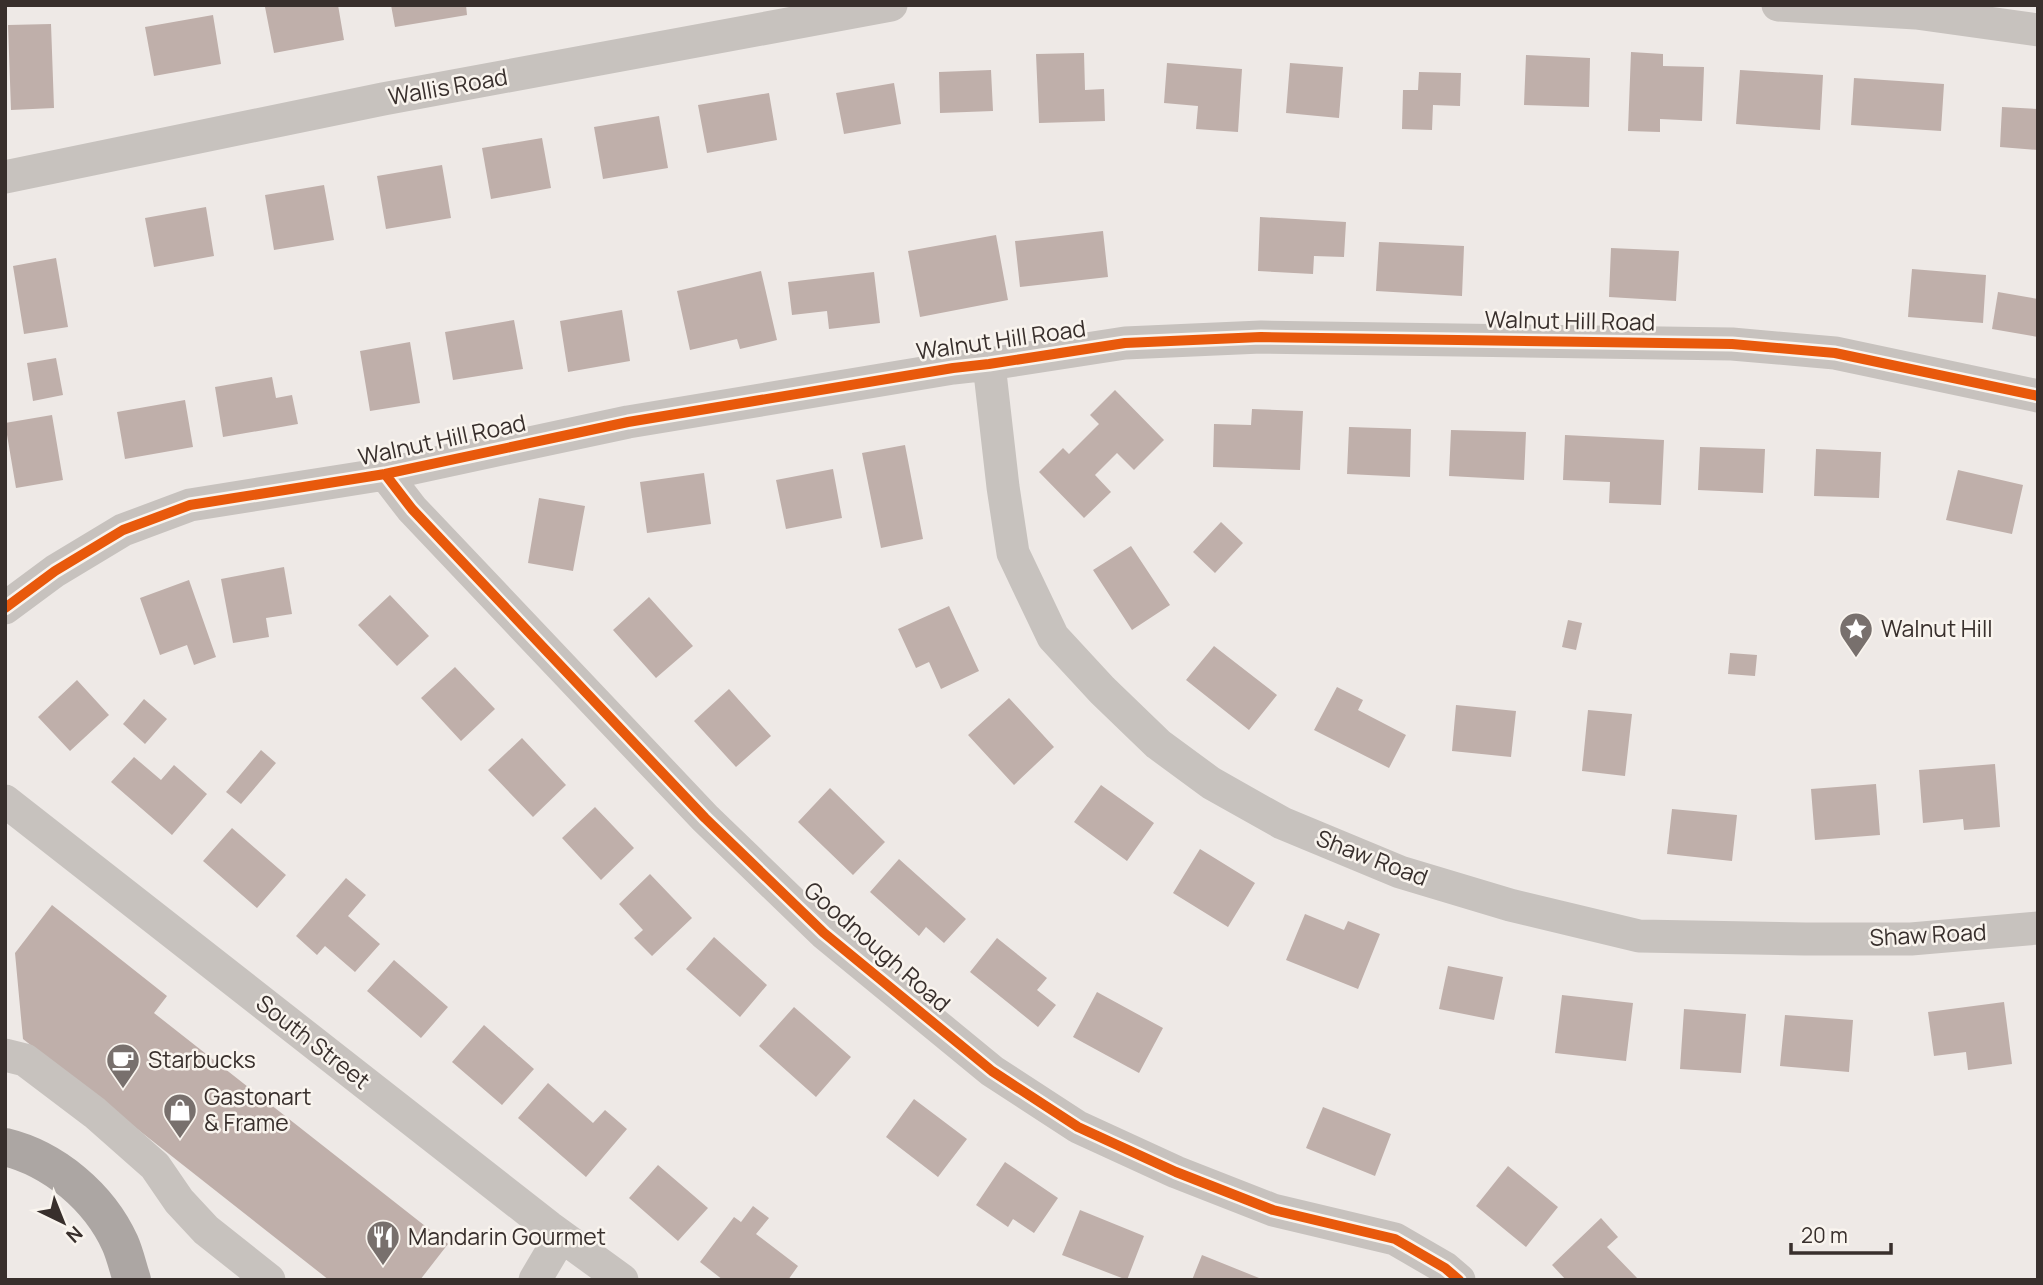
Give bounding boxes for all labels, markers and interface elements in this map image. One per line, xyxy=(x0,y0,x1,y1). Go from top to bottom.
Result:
street label: Wallis Road xyxy=(386,60,510,112)
street label: Walnut Hill Road xyxy=(1484,303,1656,337)
street label: Walnut Hill Road xyxy=(914,311,1088,367)
street label: Walnut Hill Road xyxy=(355,406,529,472)
place icon: Walnut Hill xyxy=(1837,610,1875,659)
place label: Walnut Hill xyxy=(1881,612,1993,644)
street label: Shaw Road xyxy=(1312,821,1433,893)
street label: Goodnough Road xyxy=(798,874,958,1019)
street label: Shaw Road xyxy=(1869,915,1987,953)
street label: South Street xyxy=(250,987,377,1096)
cafe icon: Starbucks xyxy=(104,1041,142,1090)
place label: Starbucks xyxy=(148,1043,256,1075)
place label: Gastonart & Frame xyxy=(204,1080,311,1138)
shop icon: Gastonart & Frame xyxy=(161,1091,199,1140)
north arrow xyxy=(28,1187,98,1257)
scale bar xyxy=(1791,1212,1891,1256)
restaurant icon: Mandarin Gourmet xyxy=(364,1218,402,1267)
text: N xyxy=(61,1220,88,1249)
place label: Mandarin Gourmet xyxy=(408,1220,606,1252)
text: 20 m xyxy=(1801,1221,1848,1249)

